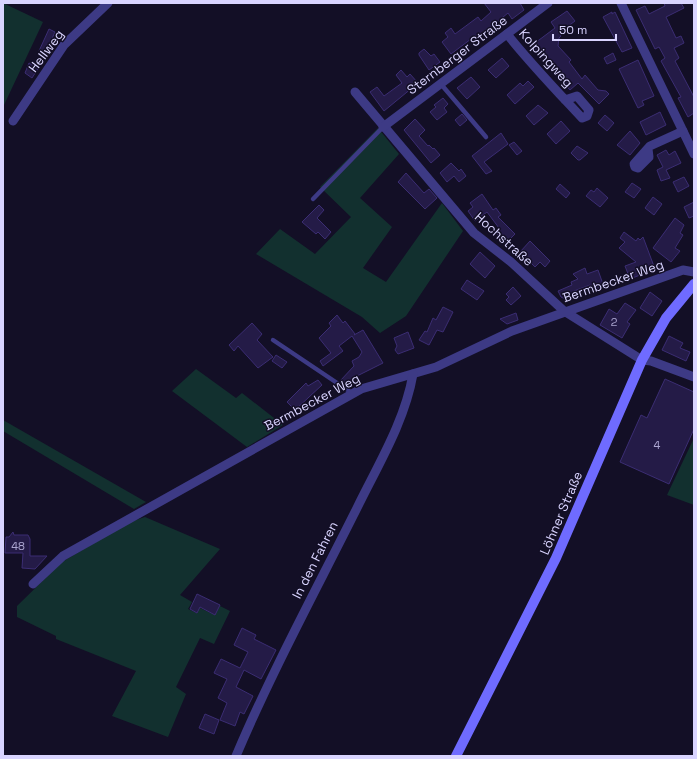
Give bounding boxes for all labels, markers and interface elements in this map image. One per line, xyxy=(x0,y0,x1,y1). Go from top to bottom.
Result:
street label: Sternberger Straße xyxy=(403,12,511,98)
scale bar xyxy=(553,16,616,42)
text: 50 m xyxy=(559,22,587,38)
street label: Kolpingweg xyxy=(515,25,577,91)
street label: Hellweg xyxy=(24,26,68,76)
street label: Hochstraße xyxy=(471,208,537,270)
street label: Bermbecker Weg xyxy=(560,256,666,306)
house number: 2 xyxy=(611,315,618,329)
street label: Bermbecker Weg xyxy=(261,370,363,434)
house number: 4 xyxy=(654,438,661,452)
street label: Löhner Straße xyxy=(536,469,586,557)
street label: In den Fahren xyxy=(288,518,342,602)
house number: 48 xyxy=(11,539,25,553)

